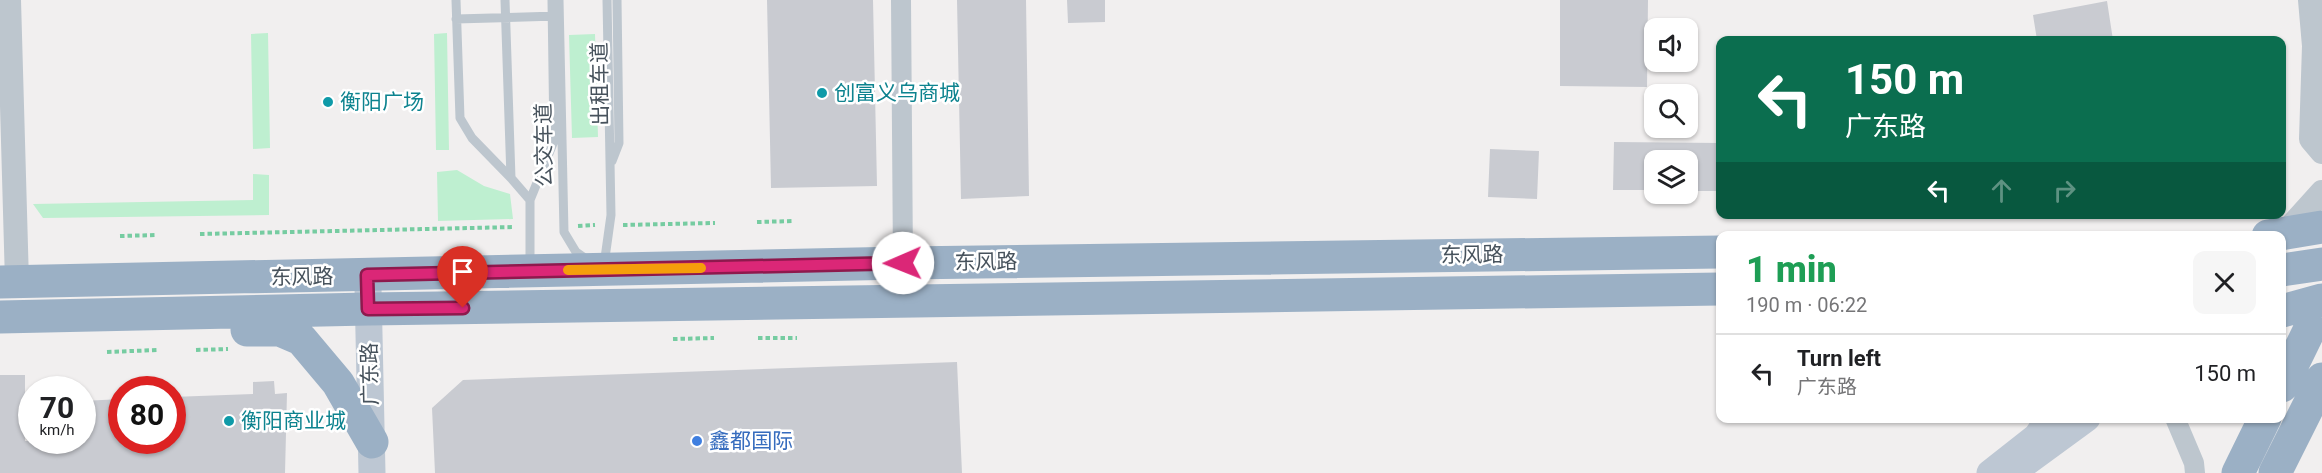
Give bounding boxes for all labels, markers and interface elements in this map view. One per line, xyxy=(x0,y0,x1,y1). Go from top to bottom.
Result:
map controls xyxy=(1644,18,1698,204)
button: sound xyxy=(1644,18,1698,72)
street label: 出租车道 xyxy=(587,42,613,126)
text: 150 m xyxy=(1845,55,1964,104)
icon: left xyxy=(1746,60,1824,138)
place label: 创富义乌商城 xyxy=(834,81,960,105)
button: search xyxy=(1644,84,1698,138)
marker: 创富义乌商城 xyxy=(815,86,829,100)
place label: 衡阳广场 xyxy=(340,90,424,114)
marker: 衡阳广场 xyxy=(321,95,335,109)
street label: 公交车道 xyxy=(531,103,557,187)
text: 广东路 xyxy=(1845,111,1926,143)
button: layers xyxy=(1644,150,1698,204)
icon: left xyxy=(1922,174,1955,207)
icon: ahead xyxy=(1985,174,2018,207)
icon: right xyxy=(2048,174,2081,207)
position arrow xyxy=(871,231,935,295)
street label: 东风路 xyxy=(1440,242,1504,268)
pin xyxy=(437,246,488,308)
street label: 东风路 xyxy=(954,249,1018,275)
text: 1 min xyxy=(1746,249,1837,291)
button: close xyxy=(2193,251,2256,314)
icon: arrive xyxy=(446,255,479,288)
street label: 东风路 xyxy=(270,264,334,290)
text: 190 m · 06:22 xyxy=(1746,293,1867,317)
street label: 广东路 xyxy=(357,342,383,406)
text: Turn left xyxy=(1797,346,1881,371)
icon: left xyxy=(1746,357,1779,390)
text: 150 m xyxy=(2194,361,2256,386)
text: 广东路 xyxy=(1797,375,1857,399)
speed limit sign: 80 xyxy=(108,376,186,454)
text: 70 xyxy=(40,390,74,425)
place label: 衡阳商业城 xyxy=(241,409,346,433)
marker: 衡阳商业城 xyxy=(222,414,236,428)
text: km/h xyxy=(39,421,75,439)
place label: 鑫都国际 xyxy=(709,429,793,453)
marker: 鑫都国际 xyxy=(690,434,704,448)

